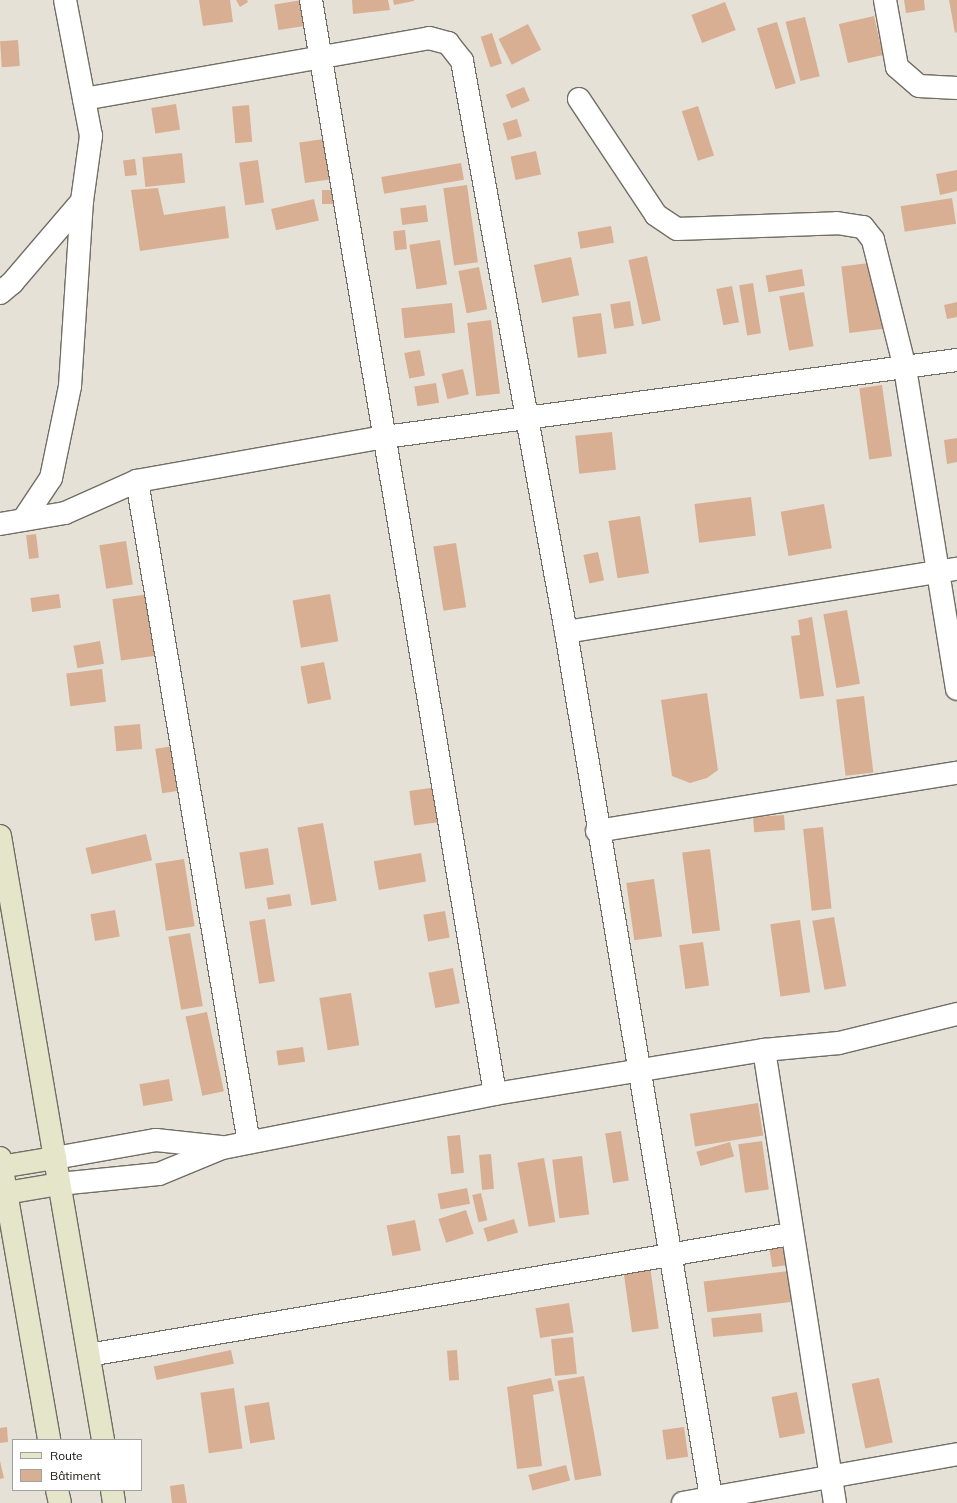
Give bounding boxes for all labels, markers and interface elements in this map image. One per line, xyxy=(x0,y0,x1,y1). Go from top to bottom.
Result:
legend xyxy=(12,1439,142,1491)
text: Route xyxy=(50,1448,83,1463)
text: Bâtiment xyxy=(50,1468,101,1483)

